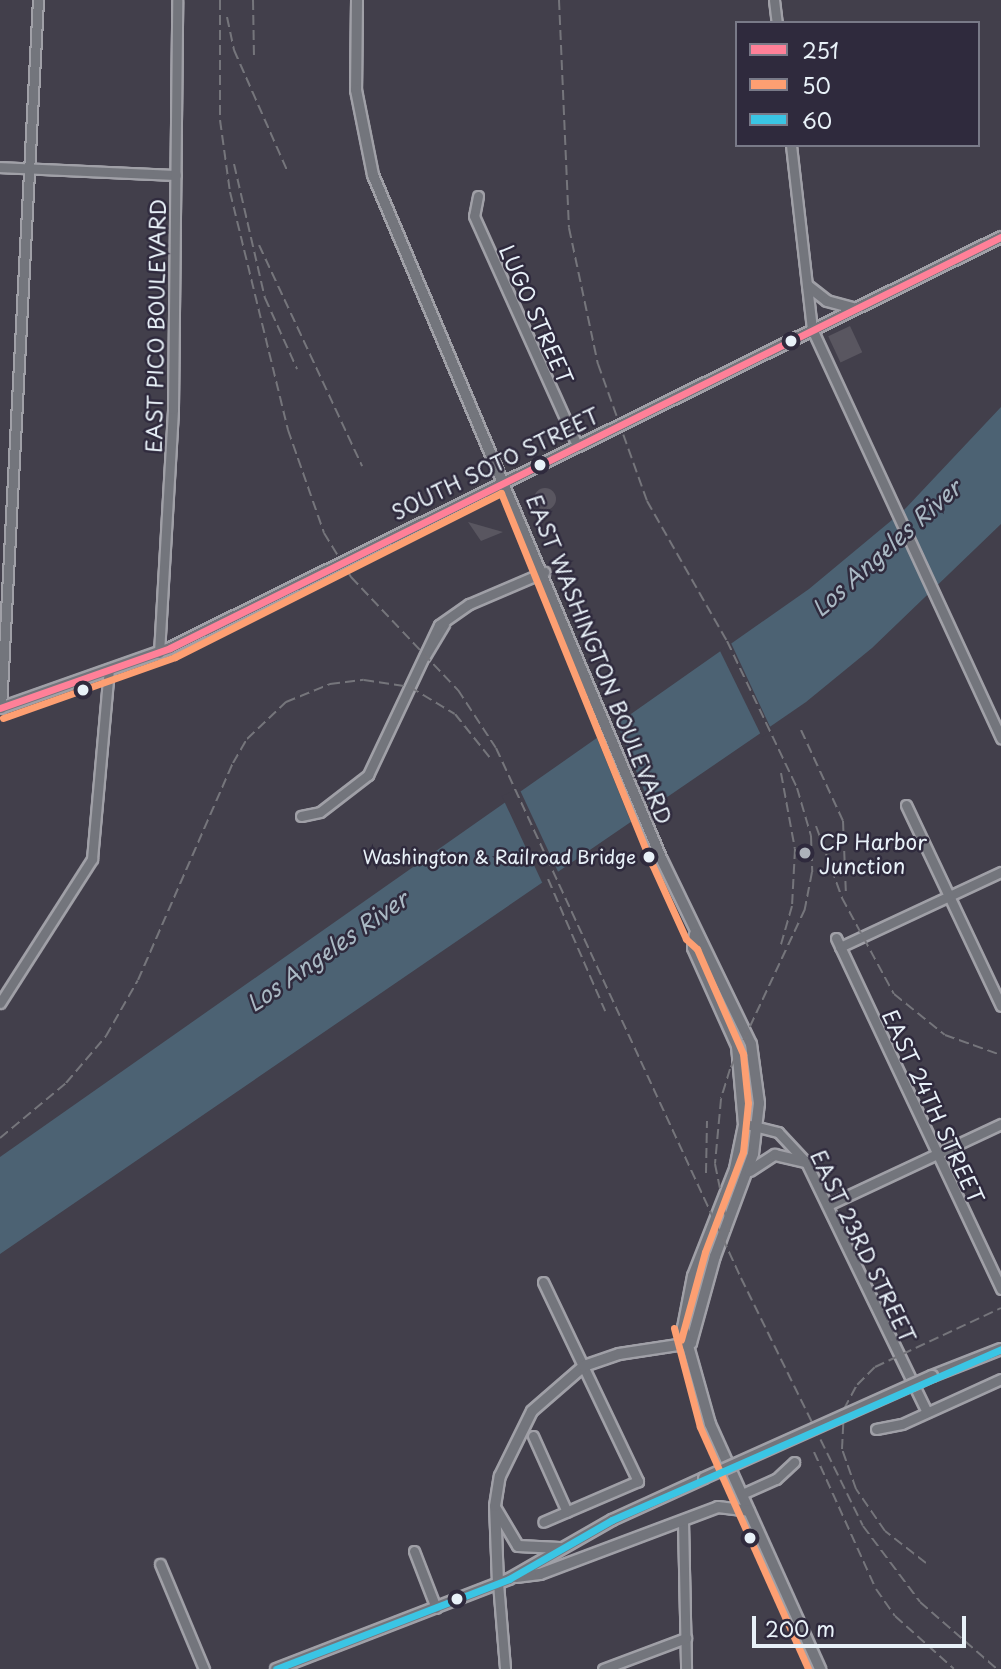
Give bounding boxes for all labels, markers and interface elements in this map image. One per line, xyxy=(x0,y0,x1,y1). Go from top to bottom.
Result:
legend xyxy=(735,21,980,147)
text: 251 xyxy=(802,34,839,66)
text: 50 xyxy=(802,69,831,101)
text: 60 xyxy=(802,104,832,136)
street label: EAST PICO BOULEVARD xyxy=(140,199,170,453)
street label: LUGO STREET xyxy=(494,239,580,389)
unlabelled marker xyxy=(784,334,798,348)
street label: SOUTH SOTO STREET xyxy=(386,401,604,525)
unlabelled marker xyxy=(533,458,547,472)
water label: Los Angeles River xyxy=(804,473,968,623)
street label: EAST WASHINGTON BOULEVARD xyxy=(522,491,678,827)
unlabelled marker xyxy=(76,683,90,697)
place label: CP Harbor Junction xyxy=(819,828,927,878)
marker: CP Harbor Junction xyxy=(797,845,813,861)
place label: Washington & Railroad Bridge xyxy=(361,846,636,868)
marker: Washington & Railroad Bridge xyxy=(642,850,656,864)
water label: Los Angeles River xyxy=(239,884,415,1018)
street label: EAST 24TH STREET xyxy=(878,1005,990,1207)
street label: EAST 23RD STREET xyxy=(806,1145,922,1347)
unlabelled marker xyxy=(743,1531,757,1545)
unlabelled marker xyxy=(450,1592,464,1606)
scale bar xyxy=(756,1602,970,1646)
text: 200 m xyxy=(765,1612,835,1644)

